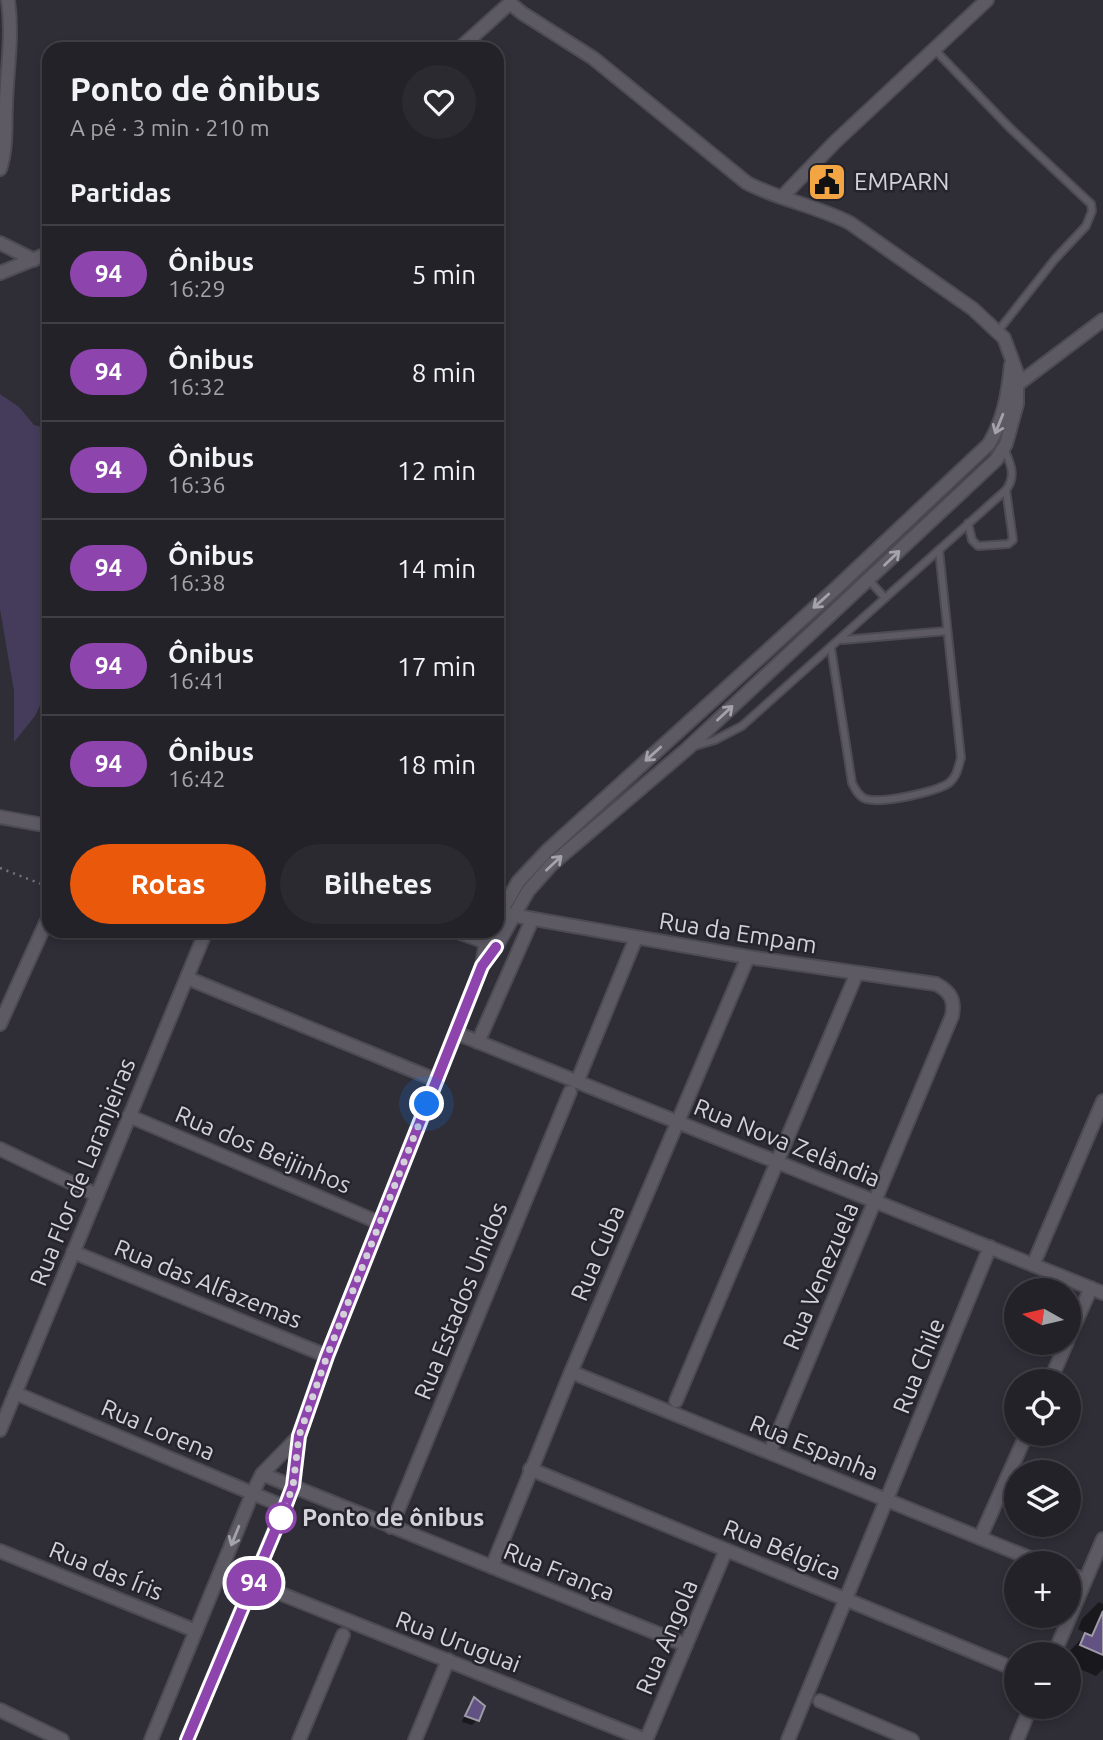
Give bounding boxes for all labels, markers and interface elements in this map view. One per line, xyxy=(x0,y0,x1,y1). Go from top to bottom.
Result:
button: heart xyxy=(402,65,476,139)
text: Ponto de ônibus xyxy=(70,70,321,107)
text: A pé · 3 min · 210 m xyxy=(70,115,270,140)
public building icon: EMPARN xyxy=(806,161,848,203)
place label: EMPARN xyxy=(854,168,949,195)
text: Partidas xyxy=(70,178,171,207)
text: Ônibus xyxy=(168,247,254,276)
text: 94 xyxy=(95,260,122,287)
text: 5 min xyxy=(412,260,476,289)
text: 16:29 xyxy=(168,276,226,301)
text: Ônibus xyxy=(168,345,254,374)
text: 94 xyxy=(95,358,122,385)
text: 8 min xyxy=(412,358,476,387)
text: 16:32 xyxy=(168,374,226,399)
one-way arrow xyxy=(991,413,1004,435)
text: Ônibus xyxy=(168,443,254,472)
text: 94 xyxy=(95,456,122,483)
text: 12 min xyxy=(397,456,476,485)
text: 16:36 xyxy=(168,472,226,497)
text: Ônibus xyxy=(168,541,254,570)
one-way arrow xyxy=(883,549,900,566)
text: 94 xyxy=(95,554,122,581)
text: 14 min xyxy=(397,554,476,583)
text: 16:38 xyxy=(168,570,226,595)
one-way arrow xyxy=(812,593,830,609)
text: Ônibus xyxy=(168,639,254,668)
text: 94 xyxy=(95,652,122,679)
text: 17 min xyxy=(397,652,476,681)
text: 16:41 xyxy=(168,668,226,693)
one-way arrow xyxy=(717,704,734,721)
text: Ônibus xyxy=(168,737,254,766)
one-way arrow xyxy=(644,746,662,762)
text: 94 xyxy=(95,750,122,777)
text: 18 min xyxy=(397,750,476,779)
text: 16:42 xyxy=(168,766,226,791)
button: Rotas xyxy=(70,844,266,924)
button: Bilhetes xyxy=(280,844,476,924)
one-way arrow xyxy=(546,854,563,871)
street label: Rua da Empam xyxy=(657,907,819,958)
street label: Rua Flor de Laranjeiras xyxy=(24,1054,141,1290)
your location xyxy=(409,1086,444,1121)
street label: Rua Nova Zelândia xyxy=(690,1093,884,1192)
street label: Rua dos Beijinhos xyxy=(171,1100,355,1199)
street label: Rua Estados Unidos xyxy=(409,1198,512,1403)
street label: Rua Venezuela xyxy=(777,1198,864,1354)
street label: Rua Cuba xyxy=(565,1201,630,1305)
street label: Rua das Alfazemas xyxy=(111,1234,306,1333)
north arrow xyxy=(1004,1278,1082,1354)
map controls xyxy=(1004,1278,1081,1719)
street label: Rua Chile xyxy=(887,1314,950,1417)
button: locate xyxy=(1004,1369,1081,1446)
street label: Rua Lorena xyxy=(97,1393,219,1466)
street label: Rua Espanha xyxy=(746,1409,883,1486)
button: layers xyxy=(1004,1460,1081,1537)
marker: Ponto de ônibus xyxy=(266,1503,296,1533)
place label: Ponto de ônibus xyxy=(302,1504,484,1531)
street label: Rua Bélgica xyxy=(719,1514,845,1585)
one-way arrow xyxy=(228,1525,241,1547)
street label: Rua das Íris xyxy=(45,1535,167,1606)
street label: Rua França xyxy=(500,1537,619,1606)
button: + xyxy=(1004,1551,1081,1628)
line badge: 94 xyxy=(222,1560,286,1606)
text: 94 xyxy=(240,1569,268,1596)
street label: Rua Angola xyxy=(630,1575,703,1698)
street label: Rua Uruguai xyxy=(392,1605,524,1678)
button: − xyxy=(1004,1642,1081,1719)

